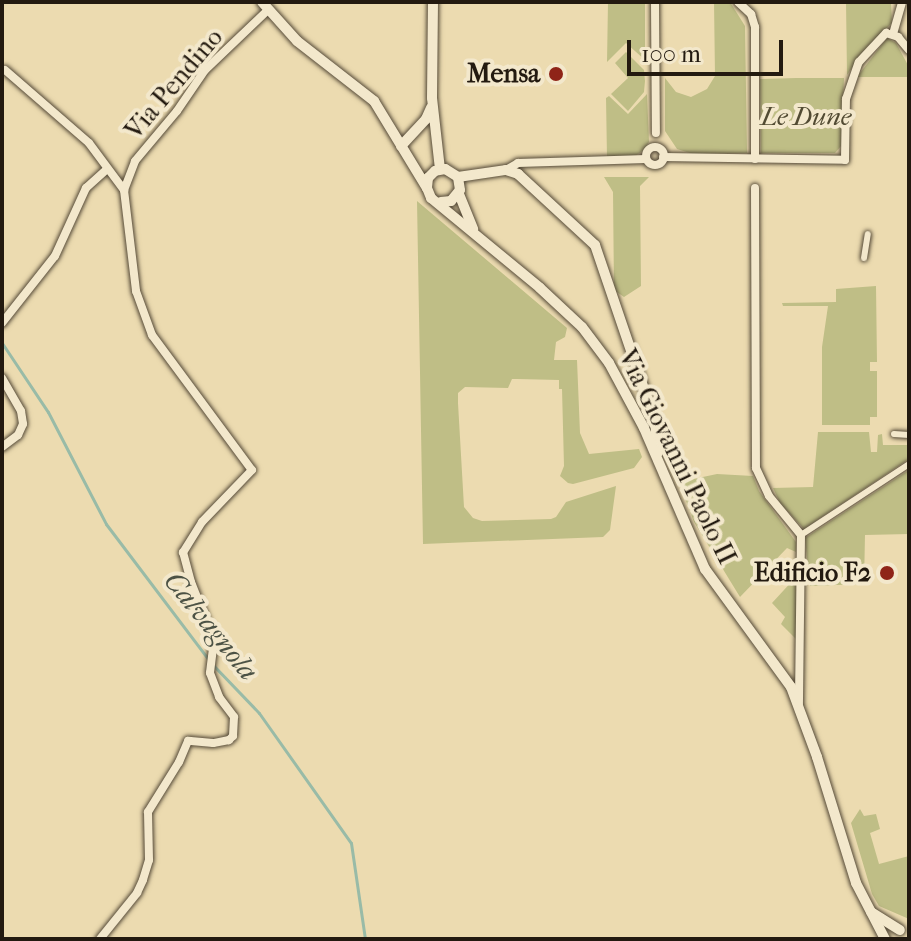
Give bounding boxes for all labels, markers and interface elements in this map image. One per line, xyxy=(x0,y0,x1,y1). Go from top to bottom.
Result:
street label: Via Pendino xyxy=(119,22,229,146)
scale bar xyxy=(631,24,787,74)
text: 100 m xyxy=(641,40,701,68)
place label: Mensa xyxy=(467,58,540,90)
marker: Mensa xyxy=(547,65,565,83)
park label: Le Dune xyxy=(761,101,851,133)
street label: Via Giovanni Paolo II xyxy=(611,344,743,570)
place label: Edificio F2 xyxy=(754,557,871,589)
marker: Edificio F2 xyxy=(878,564,896,582)
water label: Calvagnola xyxy=(157,565,265,687)

